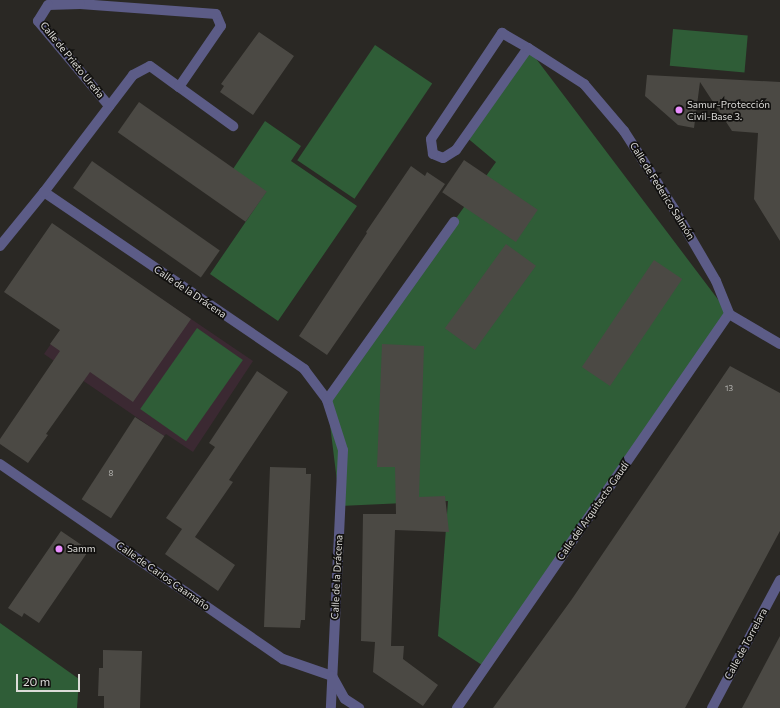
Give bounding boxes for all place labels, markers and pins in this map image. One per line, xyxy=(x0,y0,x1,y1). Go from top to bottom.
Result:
place label: Samur-Protección Civil-Base 3. xyxy=(687,98,770,122)
marker: Samur-Protección Civil-Base 3. xyxy=(674,105,684,115)
place label: Samm xyxy=(67,543,96,555)
marker: Samm xyxy=(54,544,64,554)

